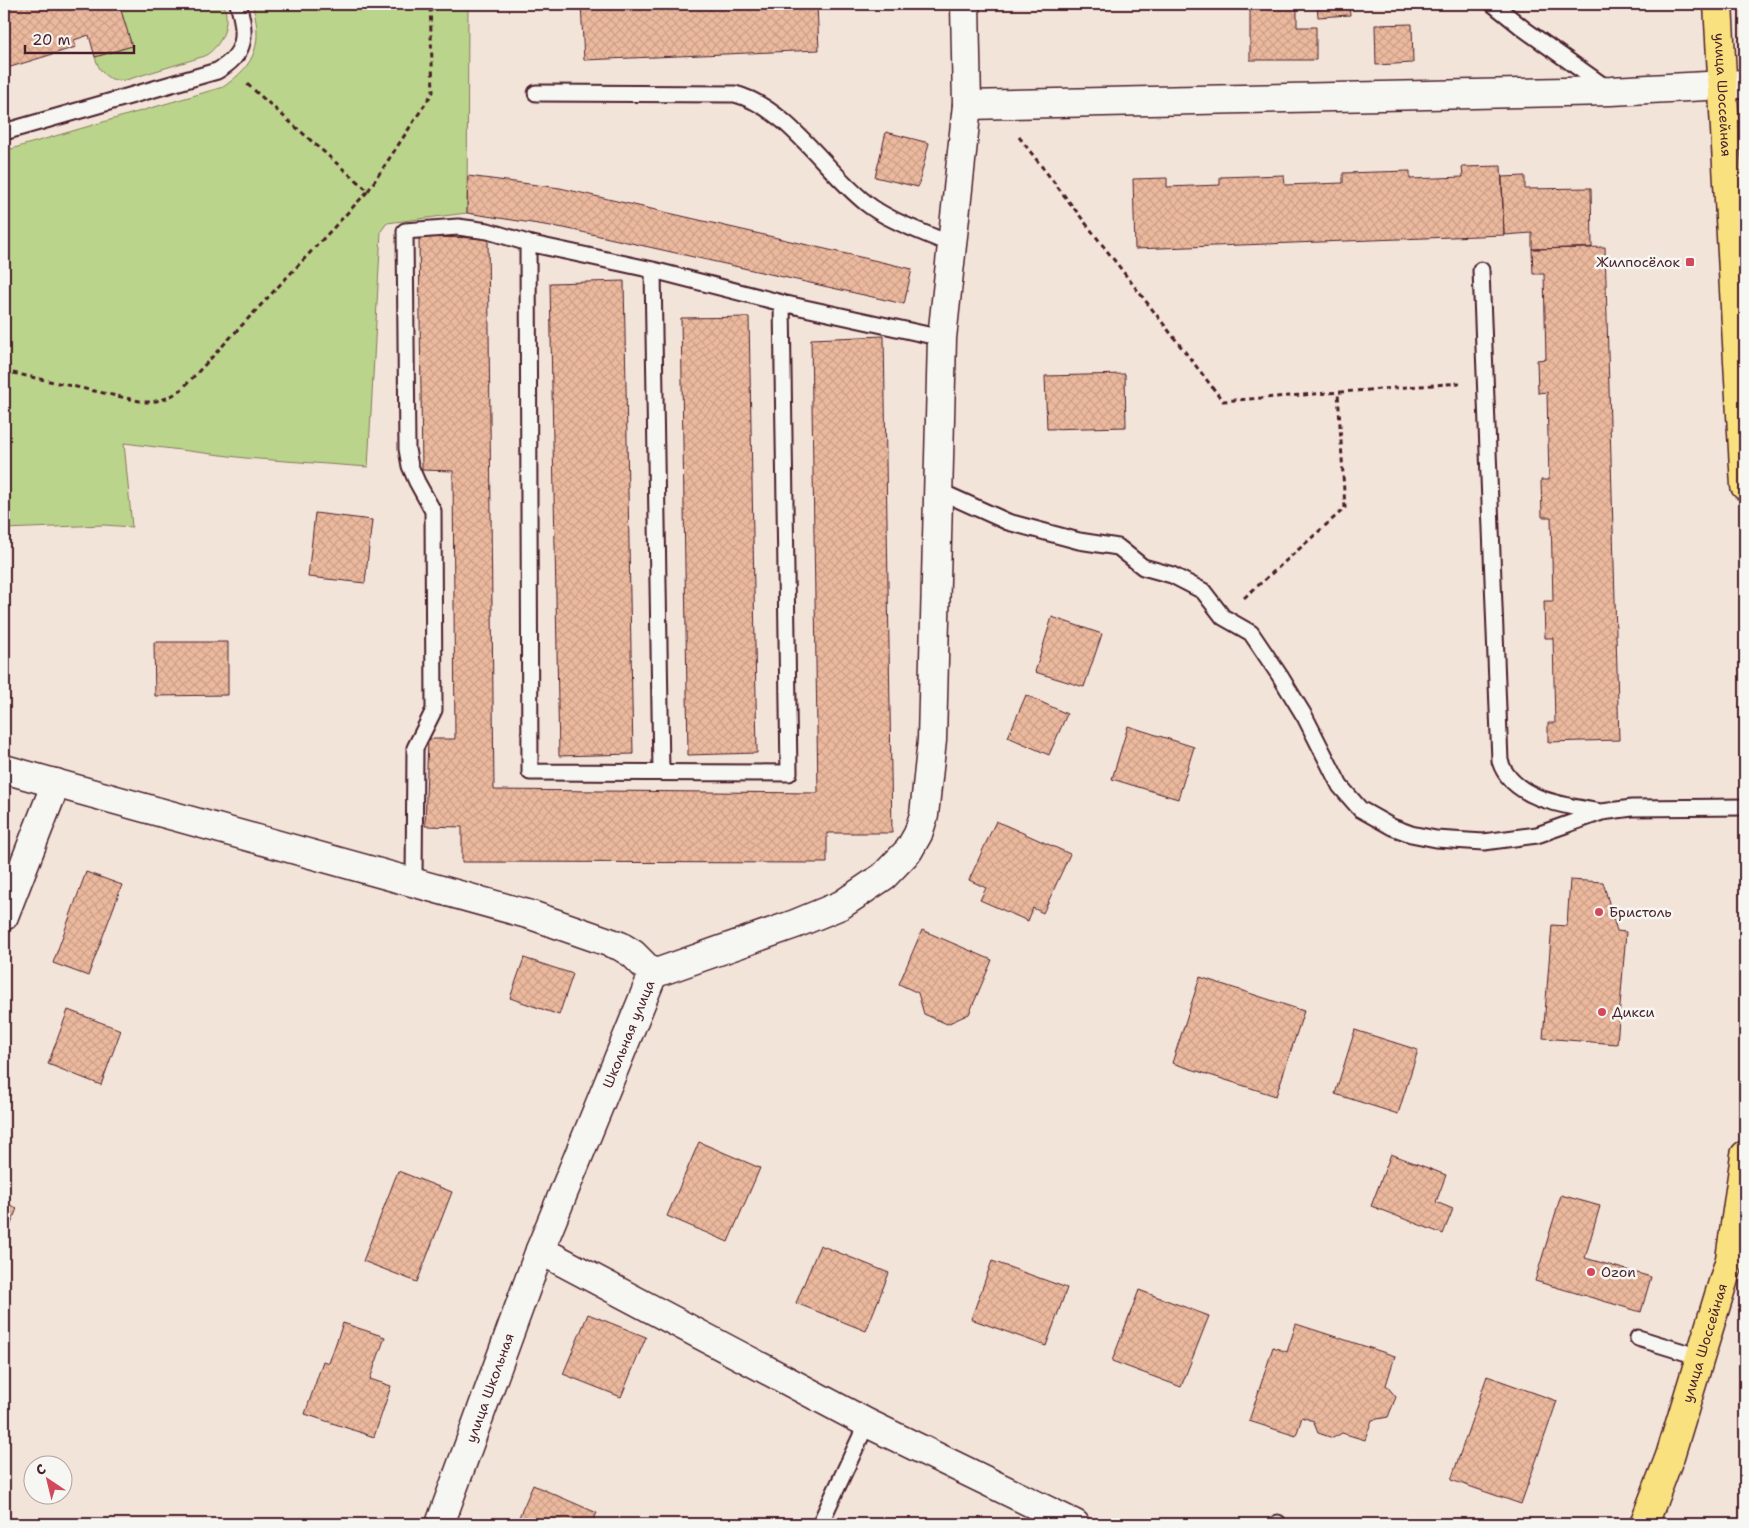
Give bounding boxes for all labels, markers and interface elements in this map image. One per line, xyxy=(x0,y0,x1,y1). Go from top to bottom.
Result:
scale bar xyxy=(25,22,134,54)
text: 20 m xyxy=(32,30,71,50)
street label: улица Шоссейная xyxy=(1711,33,1736,157)
place label: Жилпосёлок xyxy=(1596,253,1681,271)
marker: Жилпосёлок xyxy=(1684,256,1696,268)
place label: Бристоль xyxy=(1609,903,1672,921)
marker: Бристоль xyxy=(1593,906,1605,918)
street label: Школьная улица xyxy=(598,977,659,1091)
place label: Дикси xyxy=(1612,1003,1655,1021)
marker: Дикси xyxy=(1596,1006,1608,1018)
place label: Ozon xyxy=(1601,1263,1636,1281)
marker: Ozon xyxy=(1585,1266,1597,1278)
street label: улица Шоссейная xyxy=(1678,1281,1731,1405)
street label: улица Школьная xyxy=(461,1331,518,1445)
north arrow xyxy=(22,1456,72,1506)
text: С xyxy=(32,1460,49,1479)

